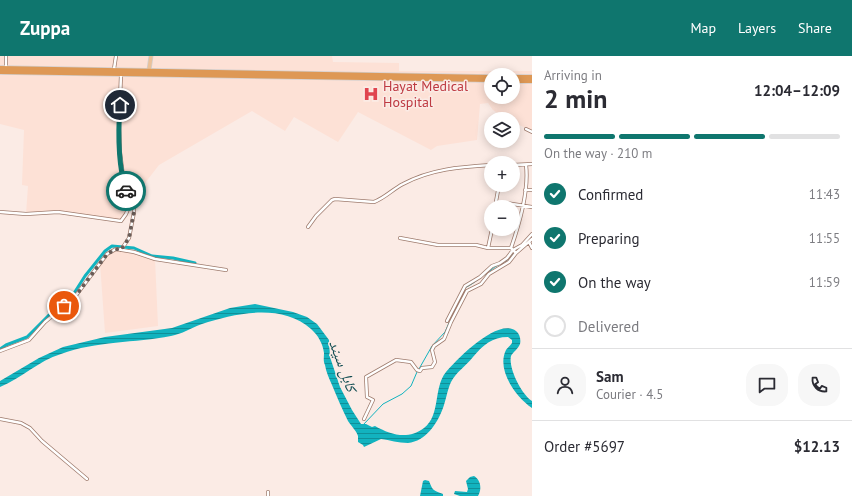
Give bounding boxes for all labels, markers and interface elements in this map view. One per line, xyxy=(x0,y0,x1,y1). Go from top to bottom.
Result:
text: Zuppa xyxy=(20,16,70,40)
text: Map xyxy=(690,19,716,37)
text: Layers xyxy=(738,19,776,37)
text: Share xyxy=(798,19,832,37)
text: Arriving in xyxy=(544,67,602,84)
map controls xyxy=(484,68,520,236)
button: locate xyxy=(484,68,520,104)
place label: Hayat Medical Hospital xyxy=(383,77,468,111)
text: 12:04–12:09 xyxy=(754,81,840,100)
text: 2 min xyxy=(544,82,607,115)
hospital icon: Hayat Medical Hospital xyxy=(362,85,380,103)
pin xyxy=(103,88,137,122)
icon: home xyxy=(109,94,131,116)
button: layers xyxy=(484,112,520,148)
text: On the way · 210 m xyxy=(544,145,652,162)
button: + xyxy=(484,156,520,192)
courier xyxy=(106,171,146,211)
icon: car xyxy=(115,180,137,202)
icon: check xyxy=(544,183,566,205)
text: Confirmed xyxy=(578,185,643,204)
text: 11:43 xyxy=(809,186,840,203)
button: − xyxy=(484,200,520,236)
icon: check xyxy=(544,227,566,249)
text: Preparing xyxy=(578,229,640,248)
text: 11:55 xyxy=(809,230,840,247)
icon: check xyxy=(544,271,566,293)
text: On the way xyxy=(578,273,651,292)
text: 11:59 xyxy=(809,274,840,291)
pin xyxy=(47,289,81,323)
icon: bag xyxy=(53,295,75,317)
text: Delivered xyxy=(578,317,639,336)
water label: کابل سيند xyxy=(325,337,363,397)
button: person xyxy=(544,364,586,406)
button: chat xyxy=(746,364,788,406)
button: phone xyxy=(798,364,840,406)
text: Sam xyxy=(596,367,623,386)
text: Courier · 4.5 xyxy=(596,386,663,403)
text: Order #5697 xyxy=(544,437,625,456)
text: $12.13 xyxy=(794,437,840,456)

